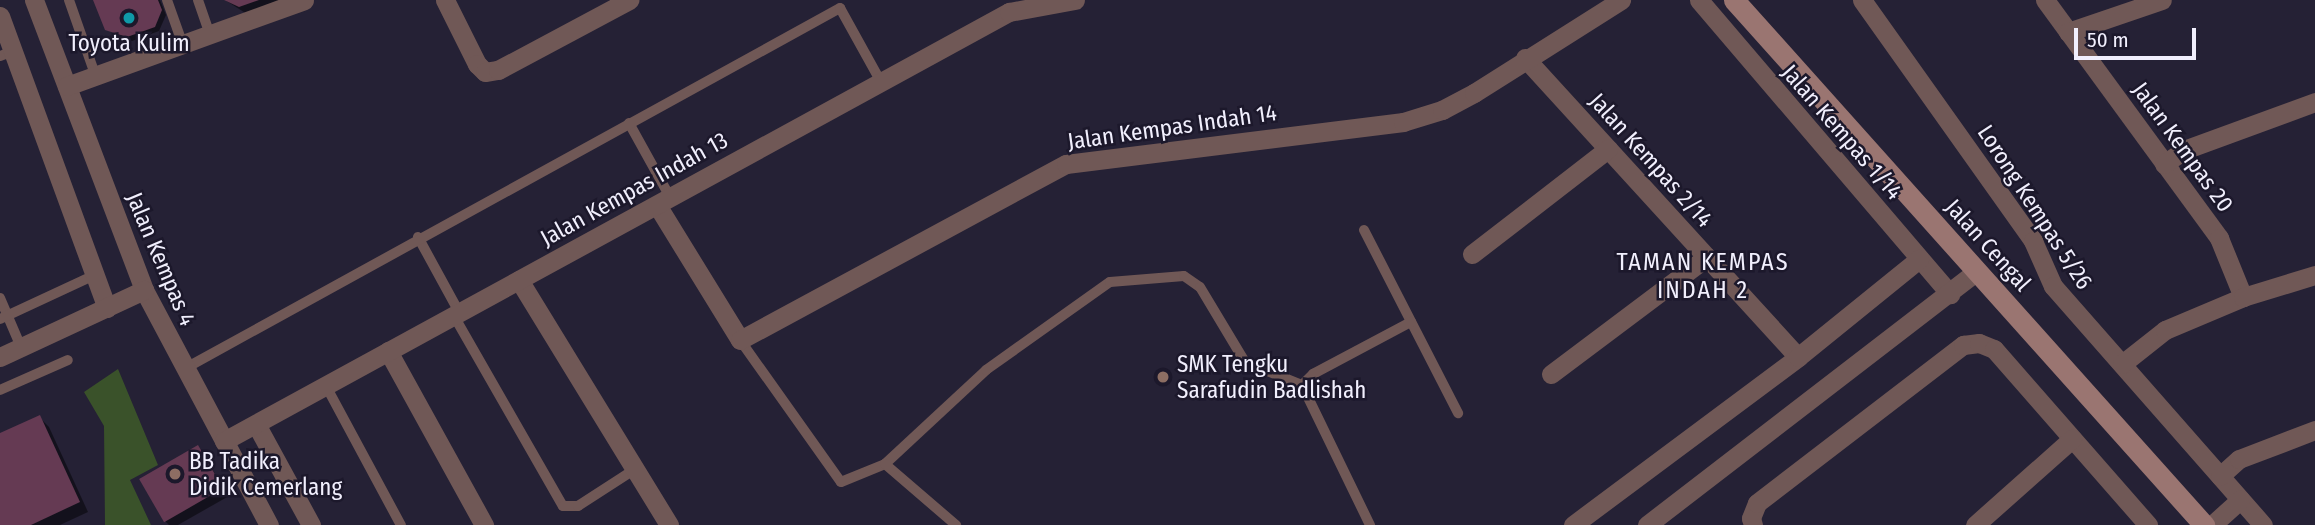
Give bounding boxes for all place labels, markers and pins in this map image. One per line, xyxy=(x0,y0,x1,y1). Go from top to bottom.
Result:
marker: Toyota Kulim xyxy=(121,10,137,26)
place label: Toyota Kulim xyxy=(68,29,190,57)
place label: SMK Tengku Sarafudin Badlishah xyxy=(1177,350,1366,404)
marker: SMK Tengku Sarafudin Badlishah xyxy=(1155,369,1171,385)
place label: BB Tadika Didik Cemerlang xyxy=(189,447,342,501)
marker: BB Tadika Didik Cemerlang xyxy=(167,466,183,482)

